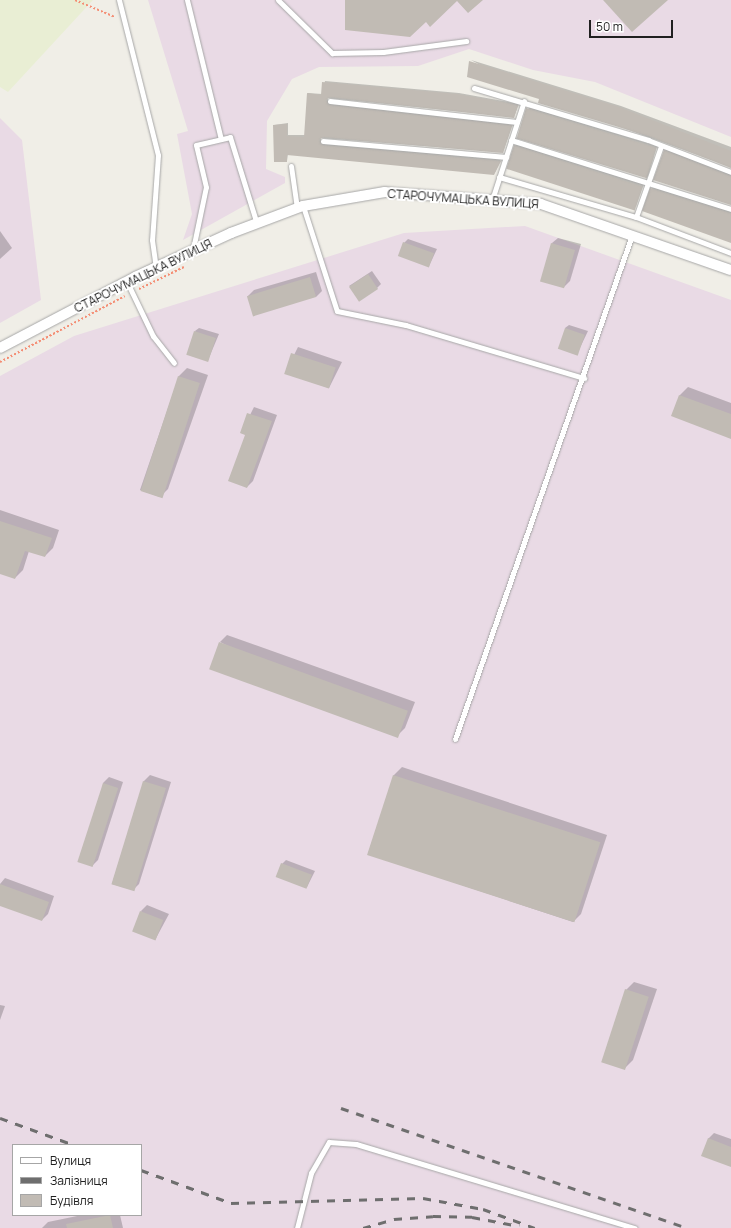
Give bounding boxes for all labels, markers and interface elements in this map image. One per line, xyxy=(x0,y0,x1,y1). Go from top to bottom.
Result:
scale bar xyxy=(591,12,675,38)
text: 50 m xyxy=(596,18,623,35)
street label: СТАРОЧУМАЦЬКА ВУЛИЦЯ xyxy=(387,187,539,211)
street label: СТАРОЧУМАЦЬКА ВУЛИЦЯ xyxy=(72,236,214,316)
legend xyxy=(12,1144,142,1216)
text: Вулиця xyxy=(50,1152,91,1169)
text: Залізниця xyxy=(50,1172,108,1189)
text: Будівля xyxy=(50,1192,93,1209)

